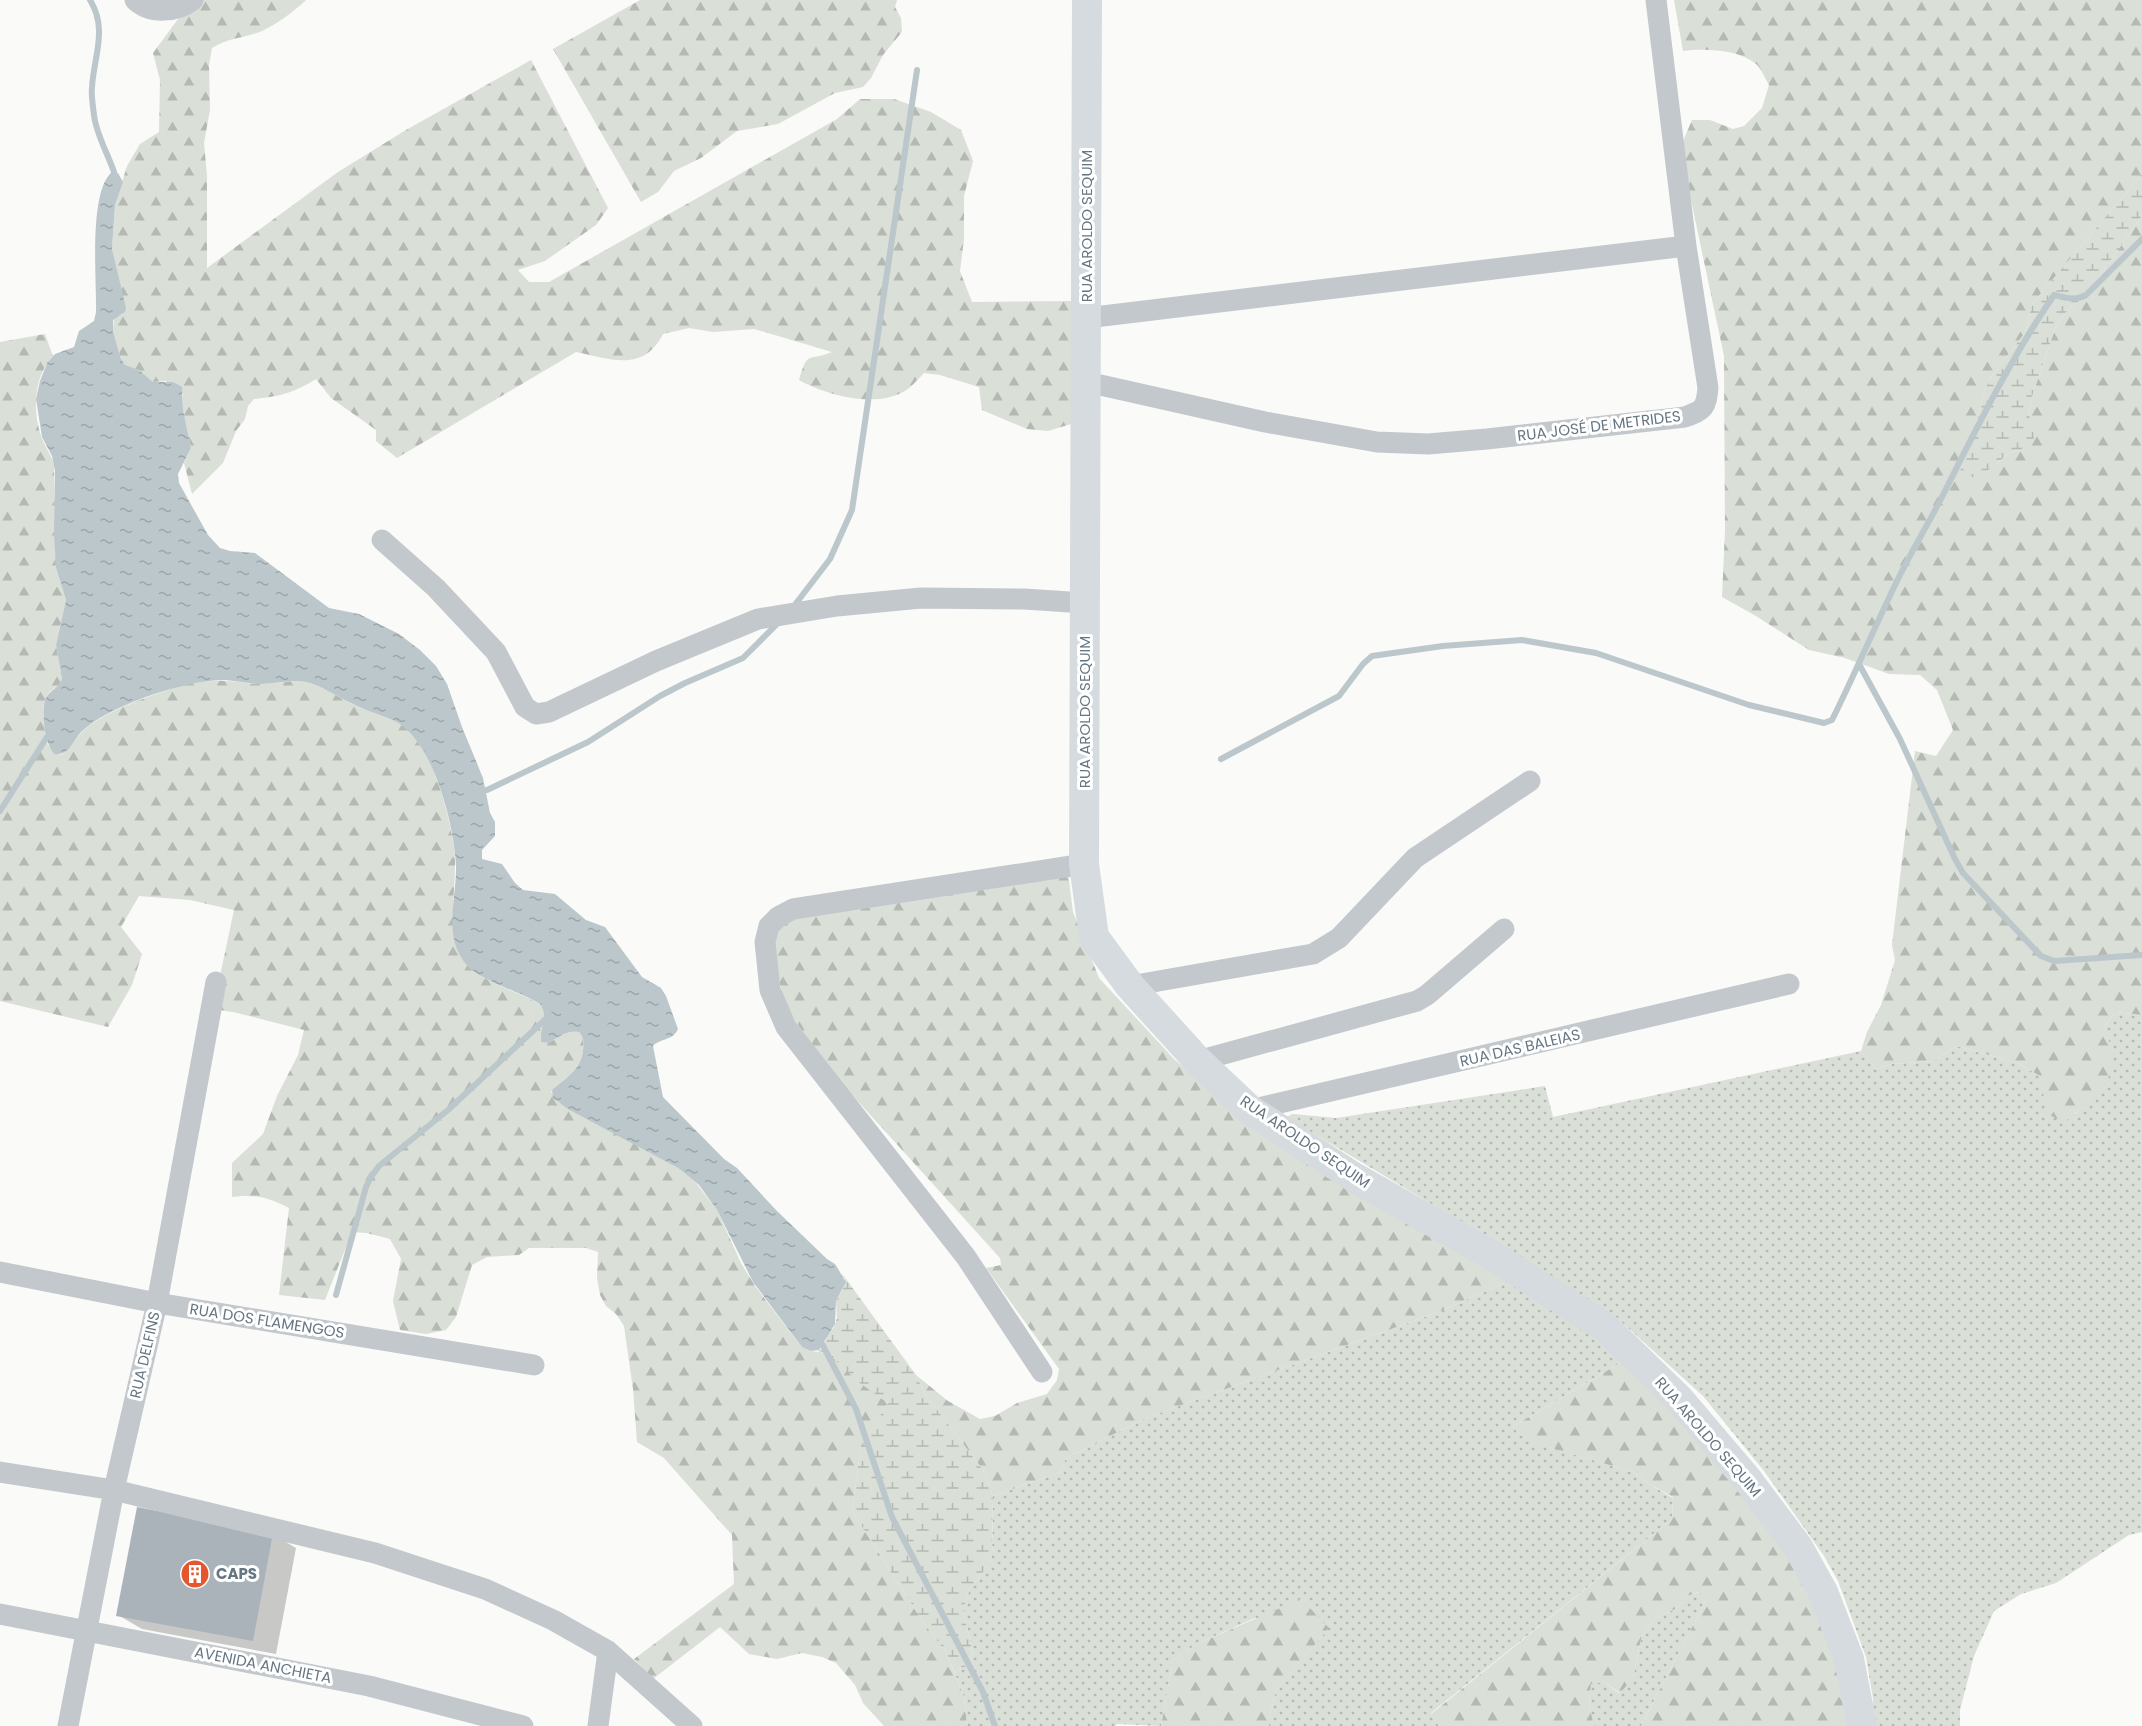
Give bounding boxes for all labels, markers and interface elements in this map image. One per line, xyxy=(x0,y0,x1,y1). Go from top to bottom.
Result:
street label: RUA AROLDO SEQUIM xyxy=(1076,150,1097,302)
street label: RUA JOSÉ DE METRIDES xyxy=(1516,405,1682,446)
street label: RUA AROLDO SEQUIM xyxy=(1074,636,1095,788)
street label: RUA DAS BALEIAS xyxy=(1458,1023,1582,1072)
street label: RUA AROLDO SEQUIM xyxy=(1236,1090,1374,1193)
street label: RUA DOS FLAMENGOS xyxy=(188,1298,346,1343)
street label: RUA DELFINS xyxy=(124,1309,165,1400)
street label: RUA AROLDO SEQUIM xyxy=(1650,1372,1766,1501)
building icon: CAPS xyxy=(179,1558,211,1590)
place label: CAPS xyxy=(216,1563,257,1584)
street label: AVENIDA ANCHIETA xyxy=(193,1641,333,1688)

